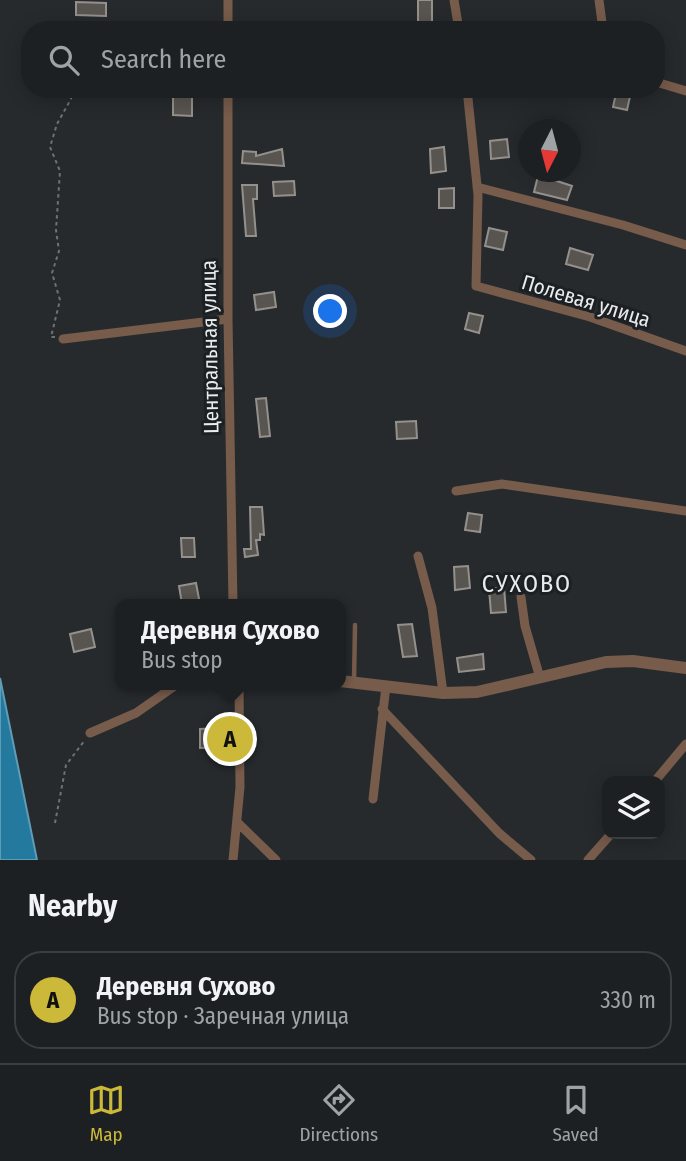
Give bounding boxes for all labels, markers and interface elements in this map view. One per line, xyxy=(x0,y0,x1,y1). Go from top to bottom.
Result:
search box xyxy=(21,21,665,98)
icon: search xyxy=(45,41,83,79)
text: Search here xyxy=(101,44,226,75)
north arrow xyxy=(518,119,581,182)
street label: Центральная улица xyxy=(195,260,225,434)
street label: Полевая улица xyxy=(518,269,654,333)
your location xyxy=(313,294,347,328)
district label: СУХОВО xyxy=(482,570,572,598)
popup xyxy=(115,599,346,690)
text: Деревня Сухово xyxy=(141,615,320,646)
text: Bus stop xyxy=(141,646,222,674)
pin: A xyxy=(207,713,253,765)
map controls xyxy=(602,776,665,839)
button: layers xyxy=(602,776,665,839)
text: Nearby xyxy=(28,888,117,924)
text: Деревня Сухово xyxy=(97,971,275,1002)
text: A xyxy=(47,986,59,1014)
text: 330 m xyxy=(600,986,656,1014)
text: Bus stop · Заречная улица xyxy=(97,1002,349,1030)
tab: Map xyxy=(87,1081,125,1146)
tab: Directions xyxy=(299,1081,378,1146)
tab: Saved xyxy=(552,1081,599,1146)

